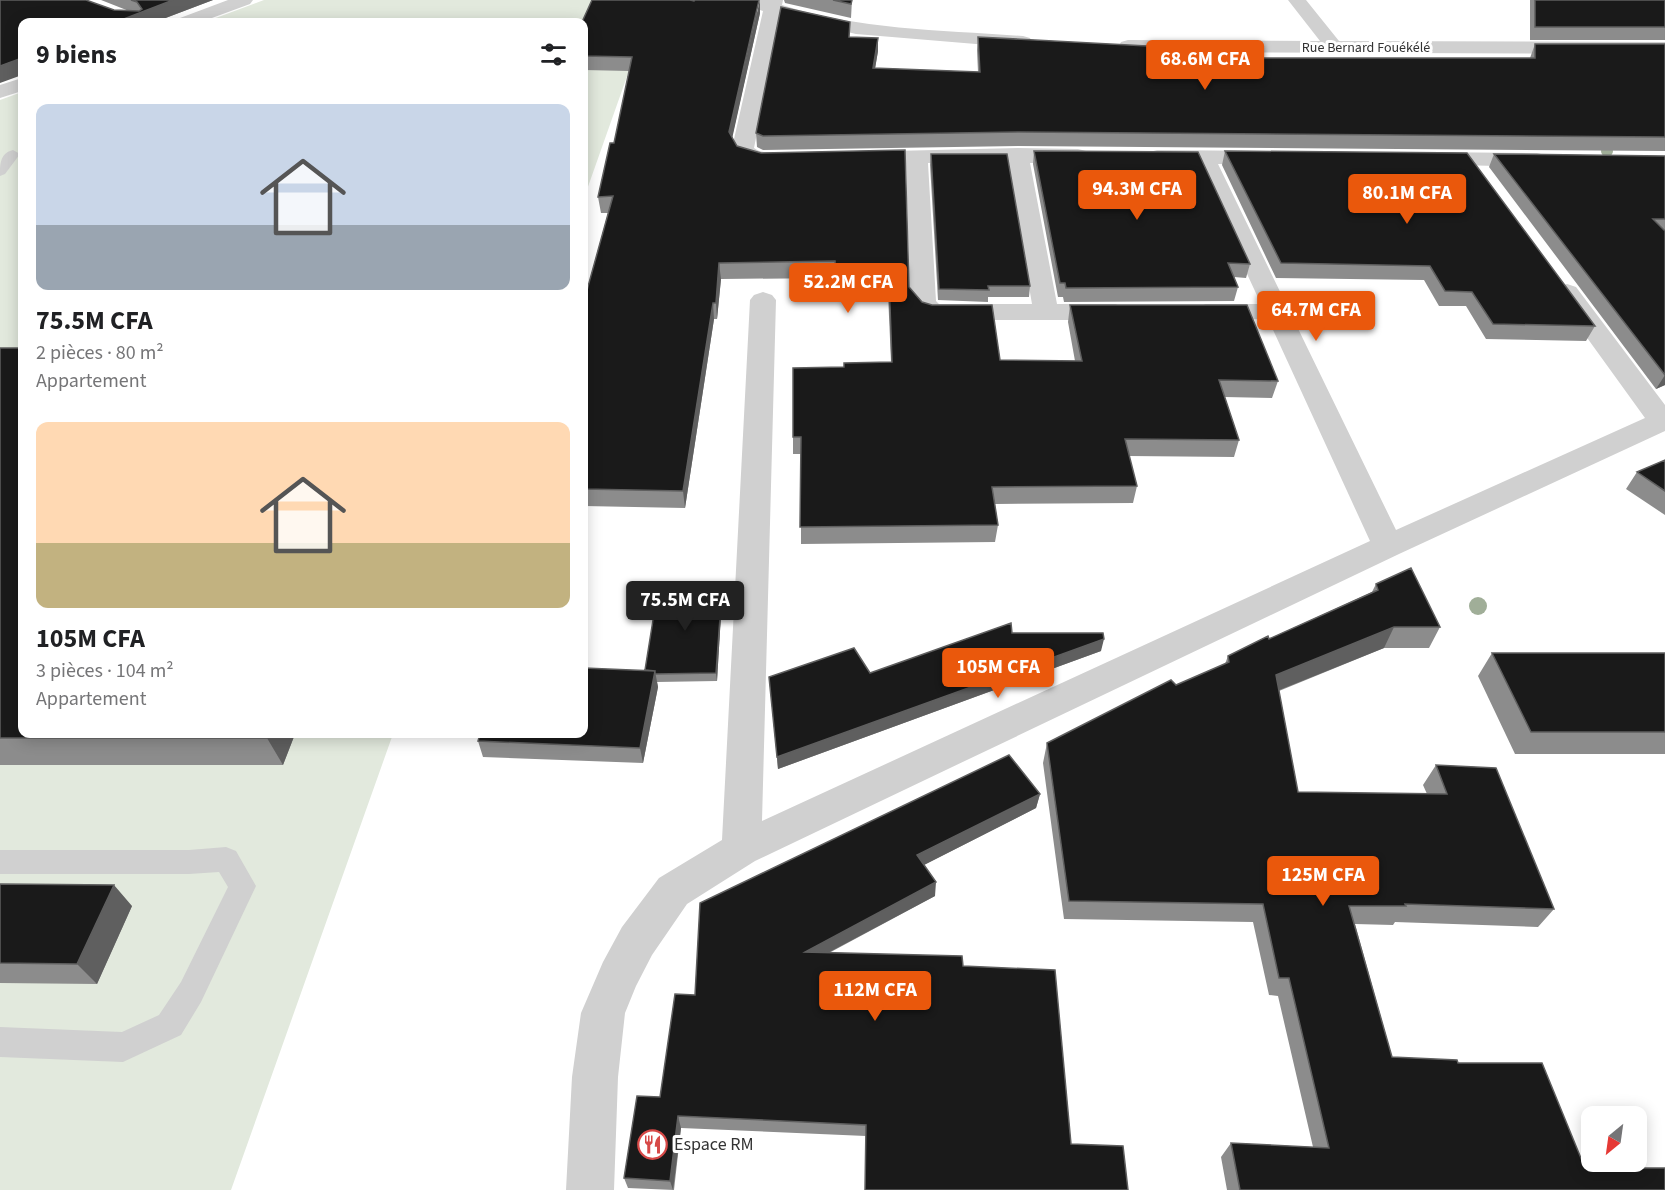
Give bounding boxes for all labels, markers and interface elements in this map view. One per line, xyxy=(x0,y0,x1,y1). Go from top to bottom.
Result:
text: 9 biens xyxy=(36,36,117,73)
icon: filters xyxy=(537,38,570,71)
street label: Rue Bernard Fouékélé xyxy=(1302,38,1430,58)
pin: 68.6M CFA xyxy=(1136,40,1274,91)
text: 68.6M CFA xyxy=(1160,45,1250,73)
icon: home xyxy=(249,143,357,251)
pin: 94.3M CFA xyxy=(1068,170,1206,221)
pin: 80.1M CFA xyxy=(1338,174,1476,225)
text: 94.3M CFA xyxy=(1092,175,1182,203)
text: 80.1M CFA xyxy=(1362,179,1452,207)
pin: 52.2M CFA xyxy=(779,263,917,314)
text: 52.2M CFA xyxy=(803,268,893,296)
pin: 64.7M CFA xyxy=(1247,291,1385,342)
text: 64.7M CFA xyxy=(1271,296,1361,324)
text: 75.5M CFA xyxy=(36,302,153,339)
text: 2 pièces · 80 m² xyxy=(36,339,164,367)
text: Appartement xyxy=(36,367,146,395)
icon: home xyxy=(249,461,357,569)
pin: 75.5M CFA xyxy=(616,581,754,632)
text: 75.5M CFA xyxy=(640,586,730,614)
text: 105M CFA xyxy=(36,620,145,657)
pin: 105M CFA xyxy=(936,648,1060,699)
text: 105M CFA xyxy=(956,653,1040,681)
text: 3 pièces · 104 m² xyxy=(36,657,174,685)
text: Appartement xyxy=(36,685,146,713)
pin: 125M CFA xyxy=(1261,856,1385,907)
text: 125M CFA xyxy=(1281,861,1365,889)
pin: 112M CFA xyxy=(813,971,937,1022)
text: 112M CFA xyxy=(833,976,917,1004)
north arrow xyxy=(1581,1106,1647,1172)
map controls xyxy=(1581,1106,1647,1172)
restaurant icon: Espace RM xyxy=(637,1128,669,1160)
place label: Espace RM xyxy=(674,1132,754,1157)

